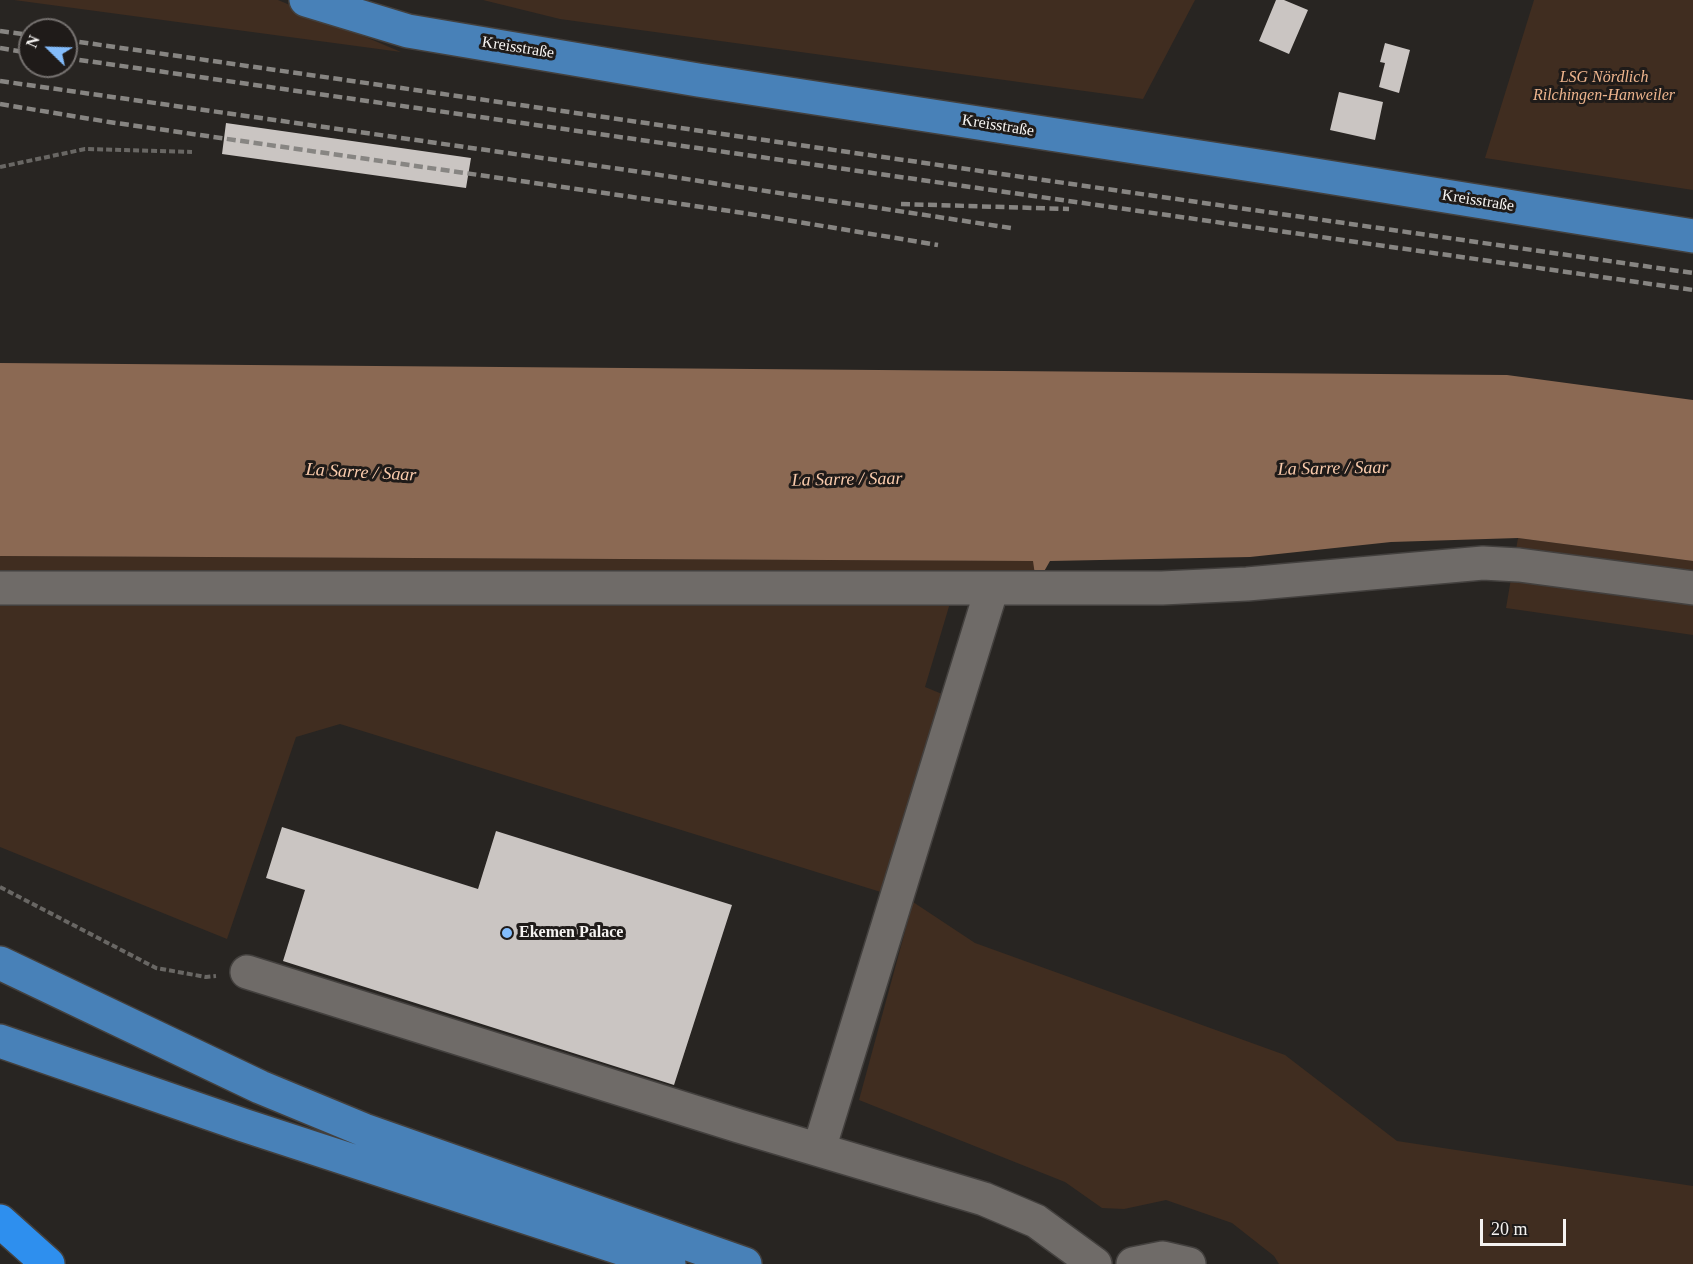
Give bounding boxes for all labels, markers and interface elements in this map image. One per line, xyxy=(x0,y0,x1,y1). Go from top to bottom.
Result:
north arrow xyxy=(18,18,78,78)
text: N xyxy=(23,33,43,50)
street label: Kreisstraße xyxy=(481,33,555,63)
park label: LSG Nördlich Rilchingen-Hanweiler xyxy=(1533,68,1675,106)
street label: Kreisstraße xyxy=(961,111,1035,141)
street label: Kreisstraße xyxy=(1441,186,1515,216)
water label: La Sarre / Saar xyxy=(1277,457,1389,481)
water label: La Sarre / Saar xyxy=(305,459,417,487)
water label: La Sarre / Saar xyxy=(791,468,903,492)
place label: Ekemen Palace xyxy=(519,923,623,943)
marker: Ekemen Palace xyxy=(500,926,514,940)
scale bar xyxy=(1483,1207,1568,1245)
text: 20 m xyxy=(1491,1219,1528,1239)

